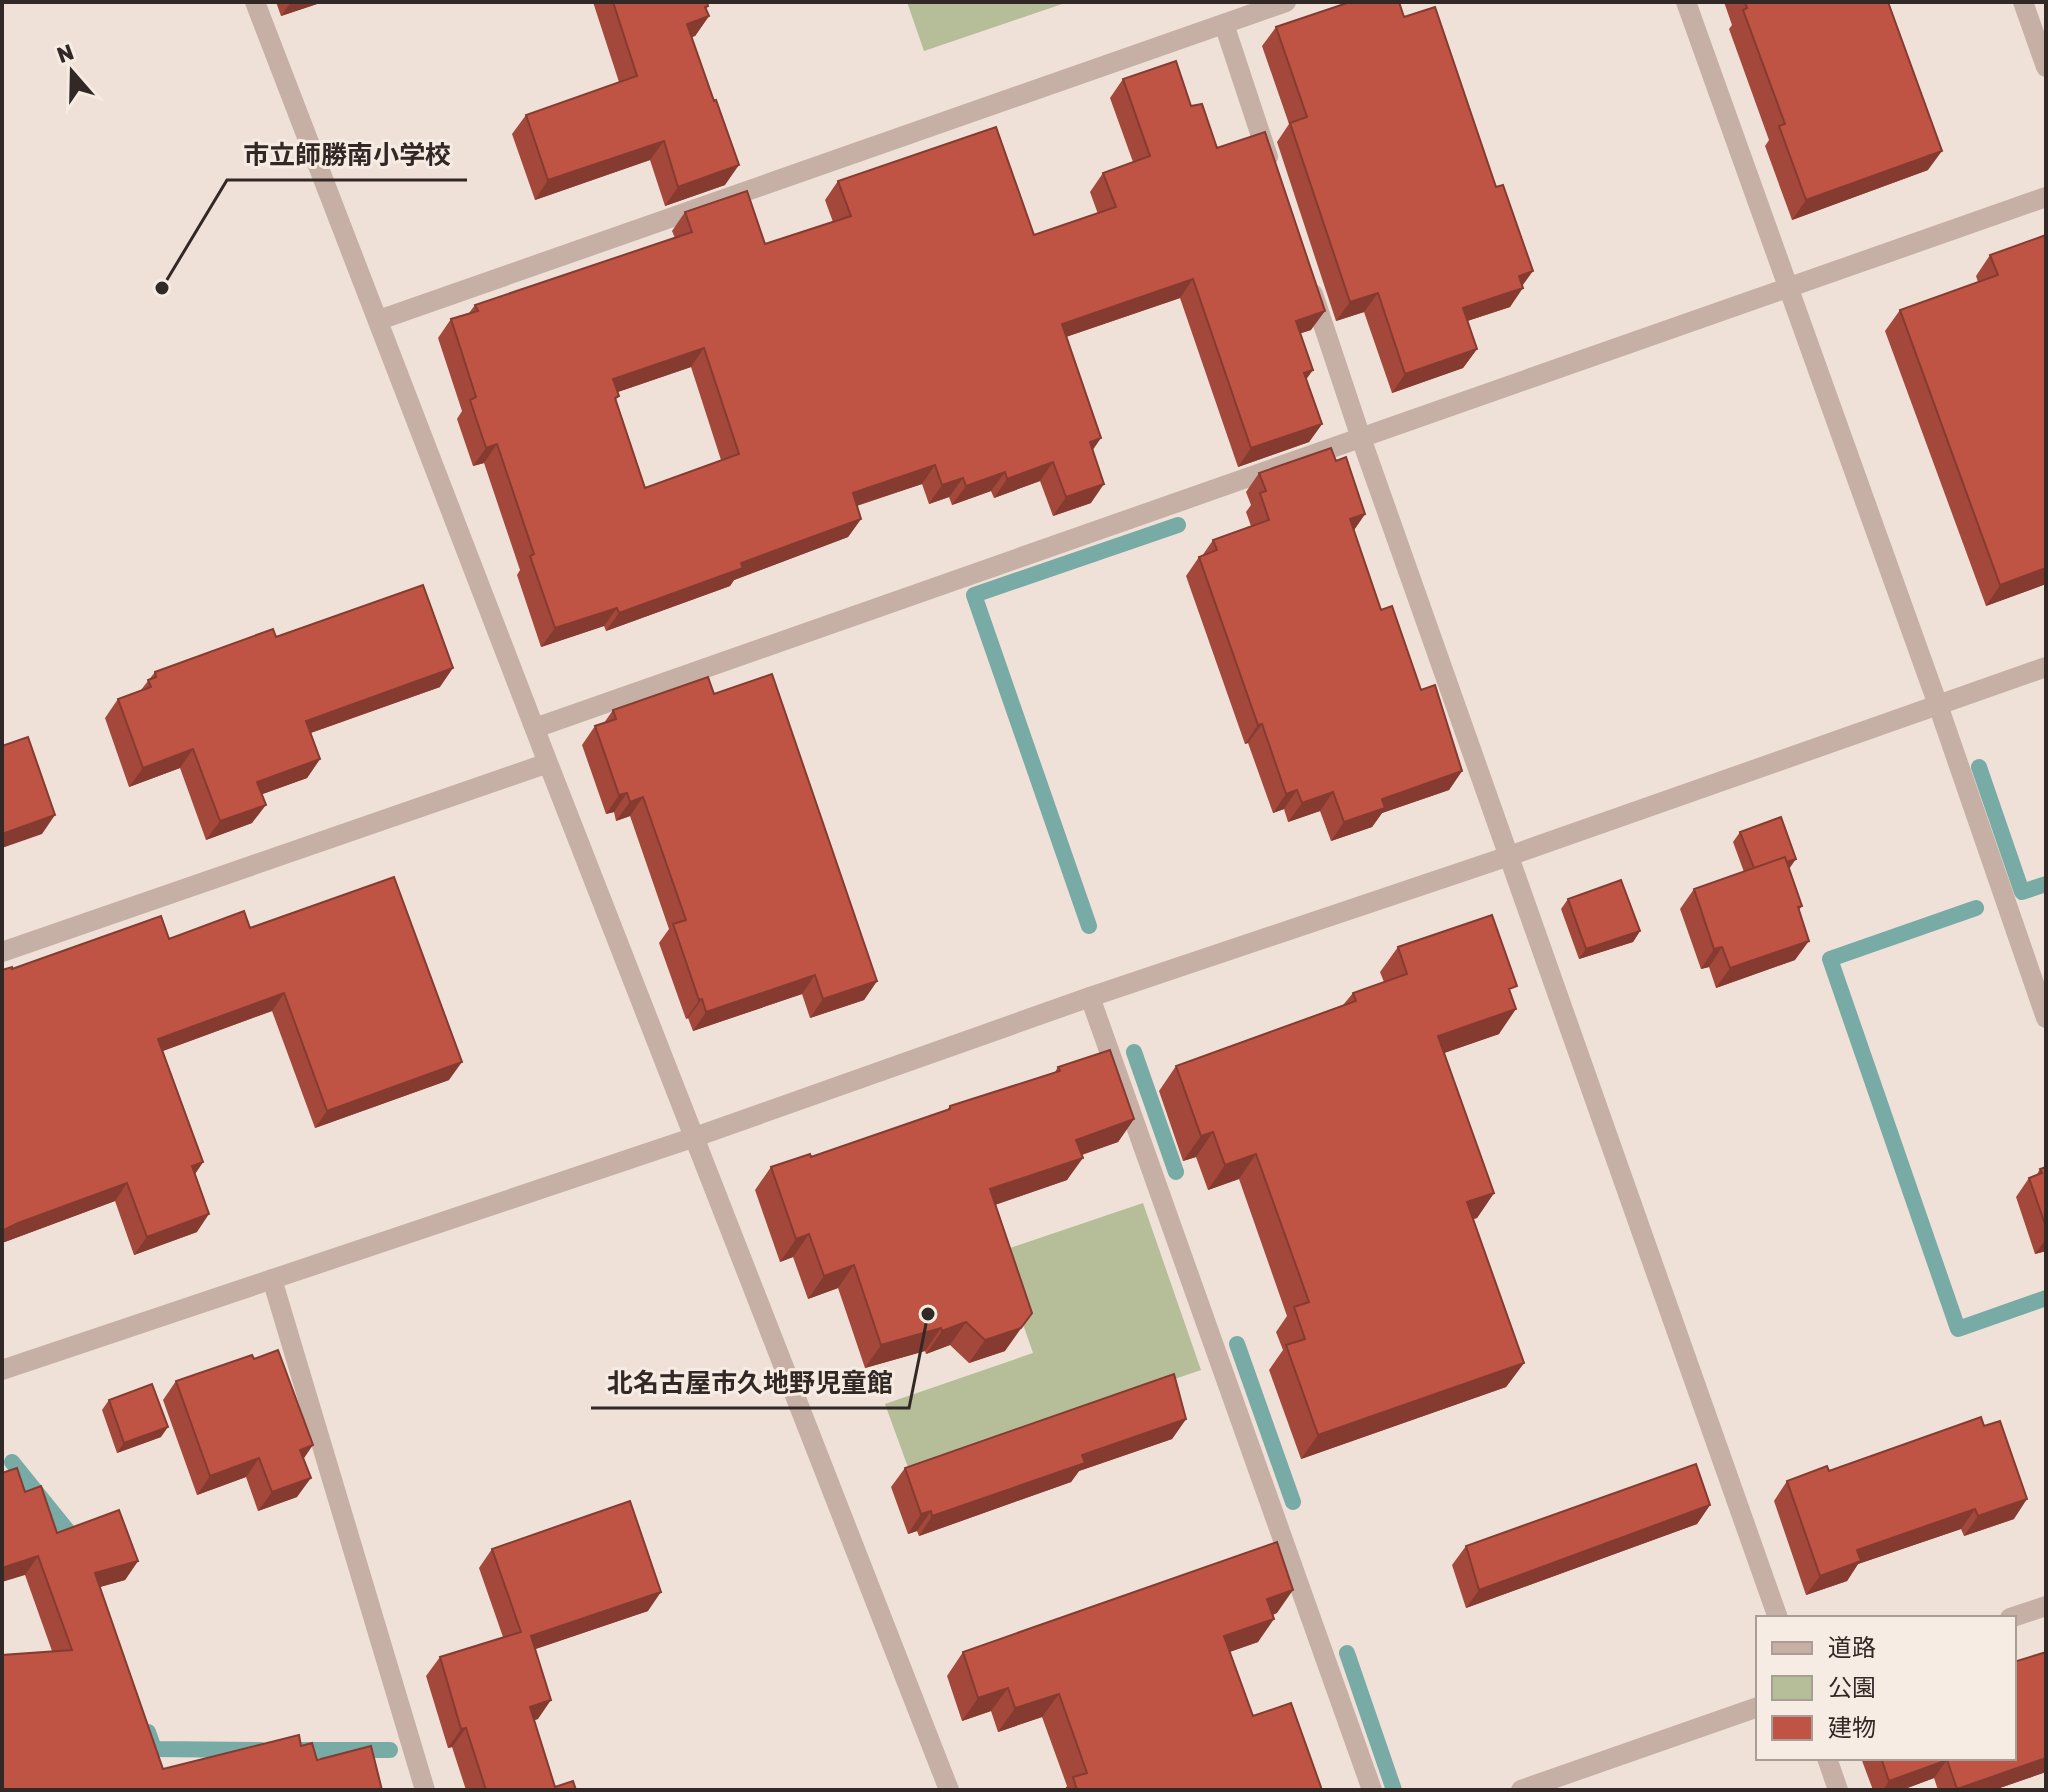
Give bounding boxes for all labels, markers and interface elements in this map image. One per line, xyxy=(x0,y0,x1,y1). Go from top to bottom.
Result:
north arrow xyxy=(32,32,112,112)
text: N xyxy=(53,38,77,69)
callout: 市立師勝南小学校 xyxy=(227,130,467,180)
text: 市立師勝南小学校 xyxy=(243,140,451,171)
callout: 北名古屋市久地野児童館 xyxy=(591,1358,909,1408)
text: 北名古屋市久地野児童館 xyxy=(607,1368,893,1399)
legend xyxy=(1756,1616,2016,1760)
text: 道路 xyxy=(1828,1634,1876,1662)
text: 公園 xyxy=(1828,1674,1876,1702)
text: 建物 xyxy=(1828,1714,1876,1742)

